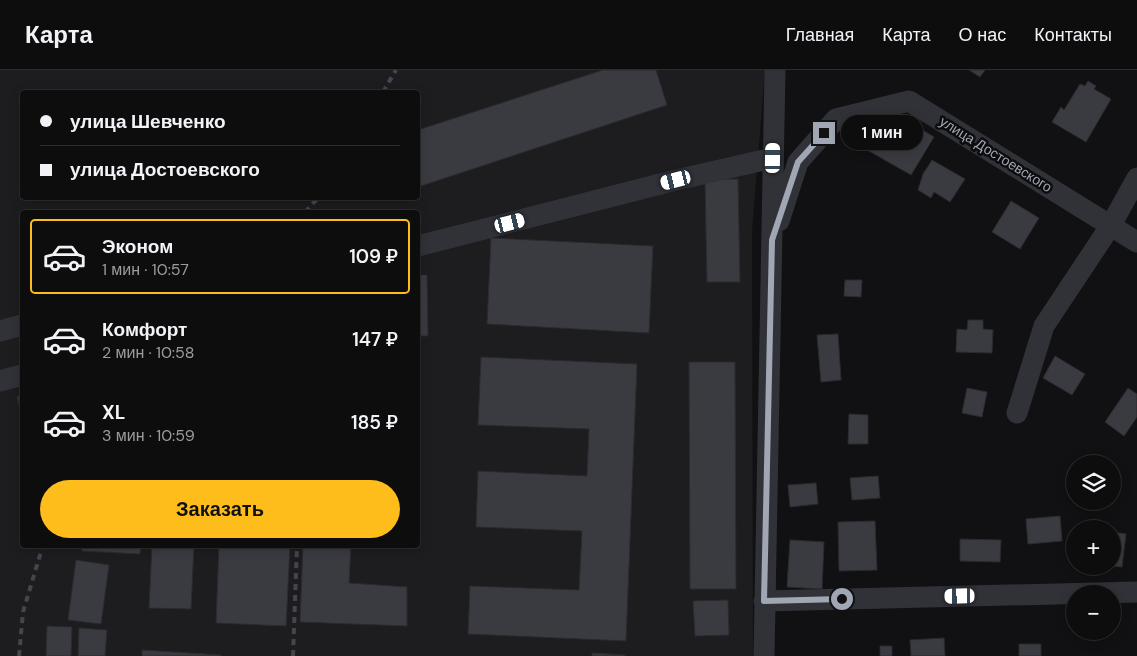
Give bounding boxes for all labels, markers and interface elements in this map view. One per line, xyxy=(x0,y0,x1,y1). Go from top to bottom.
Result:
text: Карта xyxy=(25,19,93,50)
text: Главная xyxy=(786,23,854,47)
text: Карта xyxy=(882,23,931,47)
text: О нас xyxy=(959,23,1006,47)
text: Контакты xyxy=(1034,23,1112,47)
text: улица Шевченко xyxy=(70,109,226,134)
street label: улица Достоевского xyxy=(936,112,1056,196)
callout: 1 мин xyxy=(842,116,924,150)
route end xyxy=(813,122,835,144)
text: 1 мин xyxy=(862,122,902,143)
car xyxy=(765,143,780,173)
text: улица Достоевского xyxy=(70,157,260,182)
car xyxy=(659,169,692,191)
car xyxy=(493,212,526,234)
icon: car xyxy=(42,234,87,279)
text: Эконом xyxy=(102,234,173,259)
text: 109 ₽ xyxy=(349,244,398,269)
text: 1 мин · 10:57 xyxy=(102,259,189,280)
icon: car xyxy=(42,317,87,362)
text: Комфорт xyxy=(102,317,187,342)
text: 147 ₽ xyxy=(352,327,398,352)
text: 2 мин · 10:58 xyxy=(102,342,195,363)
icon: car xyxy=(42,400,87,445)
text: XL xyxy=(102,400,125,425)
text: 185 ₽ xyxy=(351,410,398,435)
text: 3 мин · 10:59 xyxy=(102,425,195,446)
map controls xyxy=(1066,455,1121,640)
button: layers xyxy=(1066,455,1121,510)
button: Заказать xyxy=(40,480,400,538)
button: + xyxy=(1066,520,1121,575)
button: − xyxy=(1066,585,1121,640)
route start xyxy=(831,588,853,610)
car xyxy=(944,588,975,604)

